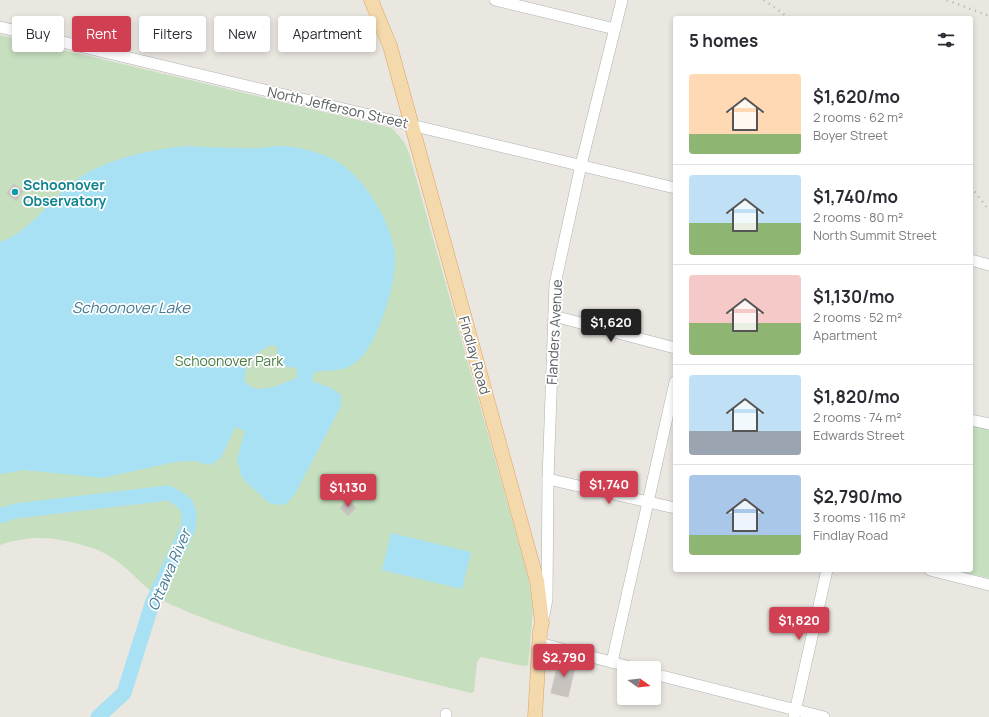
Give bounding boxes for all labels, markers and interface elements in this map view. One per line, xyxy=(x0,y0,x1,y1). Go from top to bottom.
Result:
chip: Buy xyxy=(12,16,64,52)
chip: Rent xyxy=(72,16,131,52)
chip: Filters xyxy=(139,16,206,52)
chip: New xyxy=(214,16,270,52)
chip: Apartment xyxy=(278,16,376,52)
text: 5 homes xyxy=(689,29,758,52)
icon: filters xyxy=(935,29,957,51)
street label: North Jefferson Street xyxy=(266,82,411,133)
text: $1,620/mo xyxy=(813,85,900,108)
icon: home xyxy=(721,90,769,138)
text: 2 rooms · 62 m² xyxy=(813,108,903,126)
text: Boyer Street xyxy=(813,126,888,144)
place label: Schoonover Observatory xyxy=(23,175,107,210)
text: $1,740/mo xyxy=(813,185,898,208)
marker: Schoonover Observatory xyxy=(10,187,20,197)
icon: home xyxy=(721,191,769,239)
text: 2 rooms · 80 m² xyxy=(813,208,903,226)
text: North Summit Street xyxy=(813,226,937,244)
street label: Flanders Avenue xyxy=(542,279,566,385)
text: $1,130/mo xyxy=(813,285,895,308)
icon: home xyxy=(721,291,769,339)
water label: Schoonover Lake xyxy=(72,297,191,318)
text: 2 rooms · 52 m² xyxy=(813,308,902,326)
pin: $1,620 xyxy=(578,309,644,343)
text: $1,620 xyxy=(590,313,632,331)
street label: Findlay Road xyxy=(455,314,495,396)
text: Apartment xyxy=(813,326,877,344)
park label: Schoonover Park xyxy=(175,351,284,370)
text: $1,820/mo xyxy=(813,385,900,408)
icon: home xyxy=(721,391,769,439)
text: 2 rooms · 74 m² xyxy=(813,408,901,426)
text: Edwards Street xyxy=(813,426,905,444)
pin: $1,740 xyxy=(576,471,642,505)
pin: $1,130 xyxy=(315,474,381,508)
text: $1,740 xyxy=(589,475,629,493)
text: $1,130 xyxy=(329,478,367,496)
text: $2,790/mo xyxy=(813,485,902,508)
icon: home xyxy=(721,491,769,539)
text: 3 rooms · 116 m² xyxy=(813,508,906,526)
water label: Ottawa River xyxy=(142,524,197,614)
text: Findlay Road xyxy=(813,526,888,544)
pin: $1,820 xyxy=(766,607,832,641)
text: $1,820 xyxy=(778,611,820,629)
pin: $2,790 xyxy=(531,644,597,678)
text: $2,790 xyxy=(542,648,586,666)
north arrow xyxy=(617,661,661,705)
map controls xyxy=(617,661,661,705)

